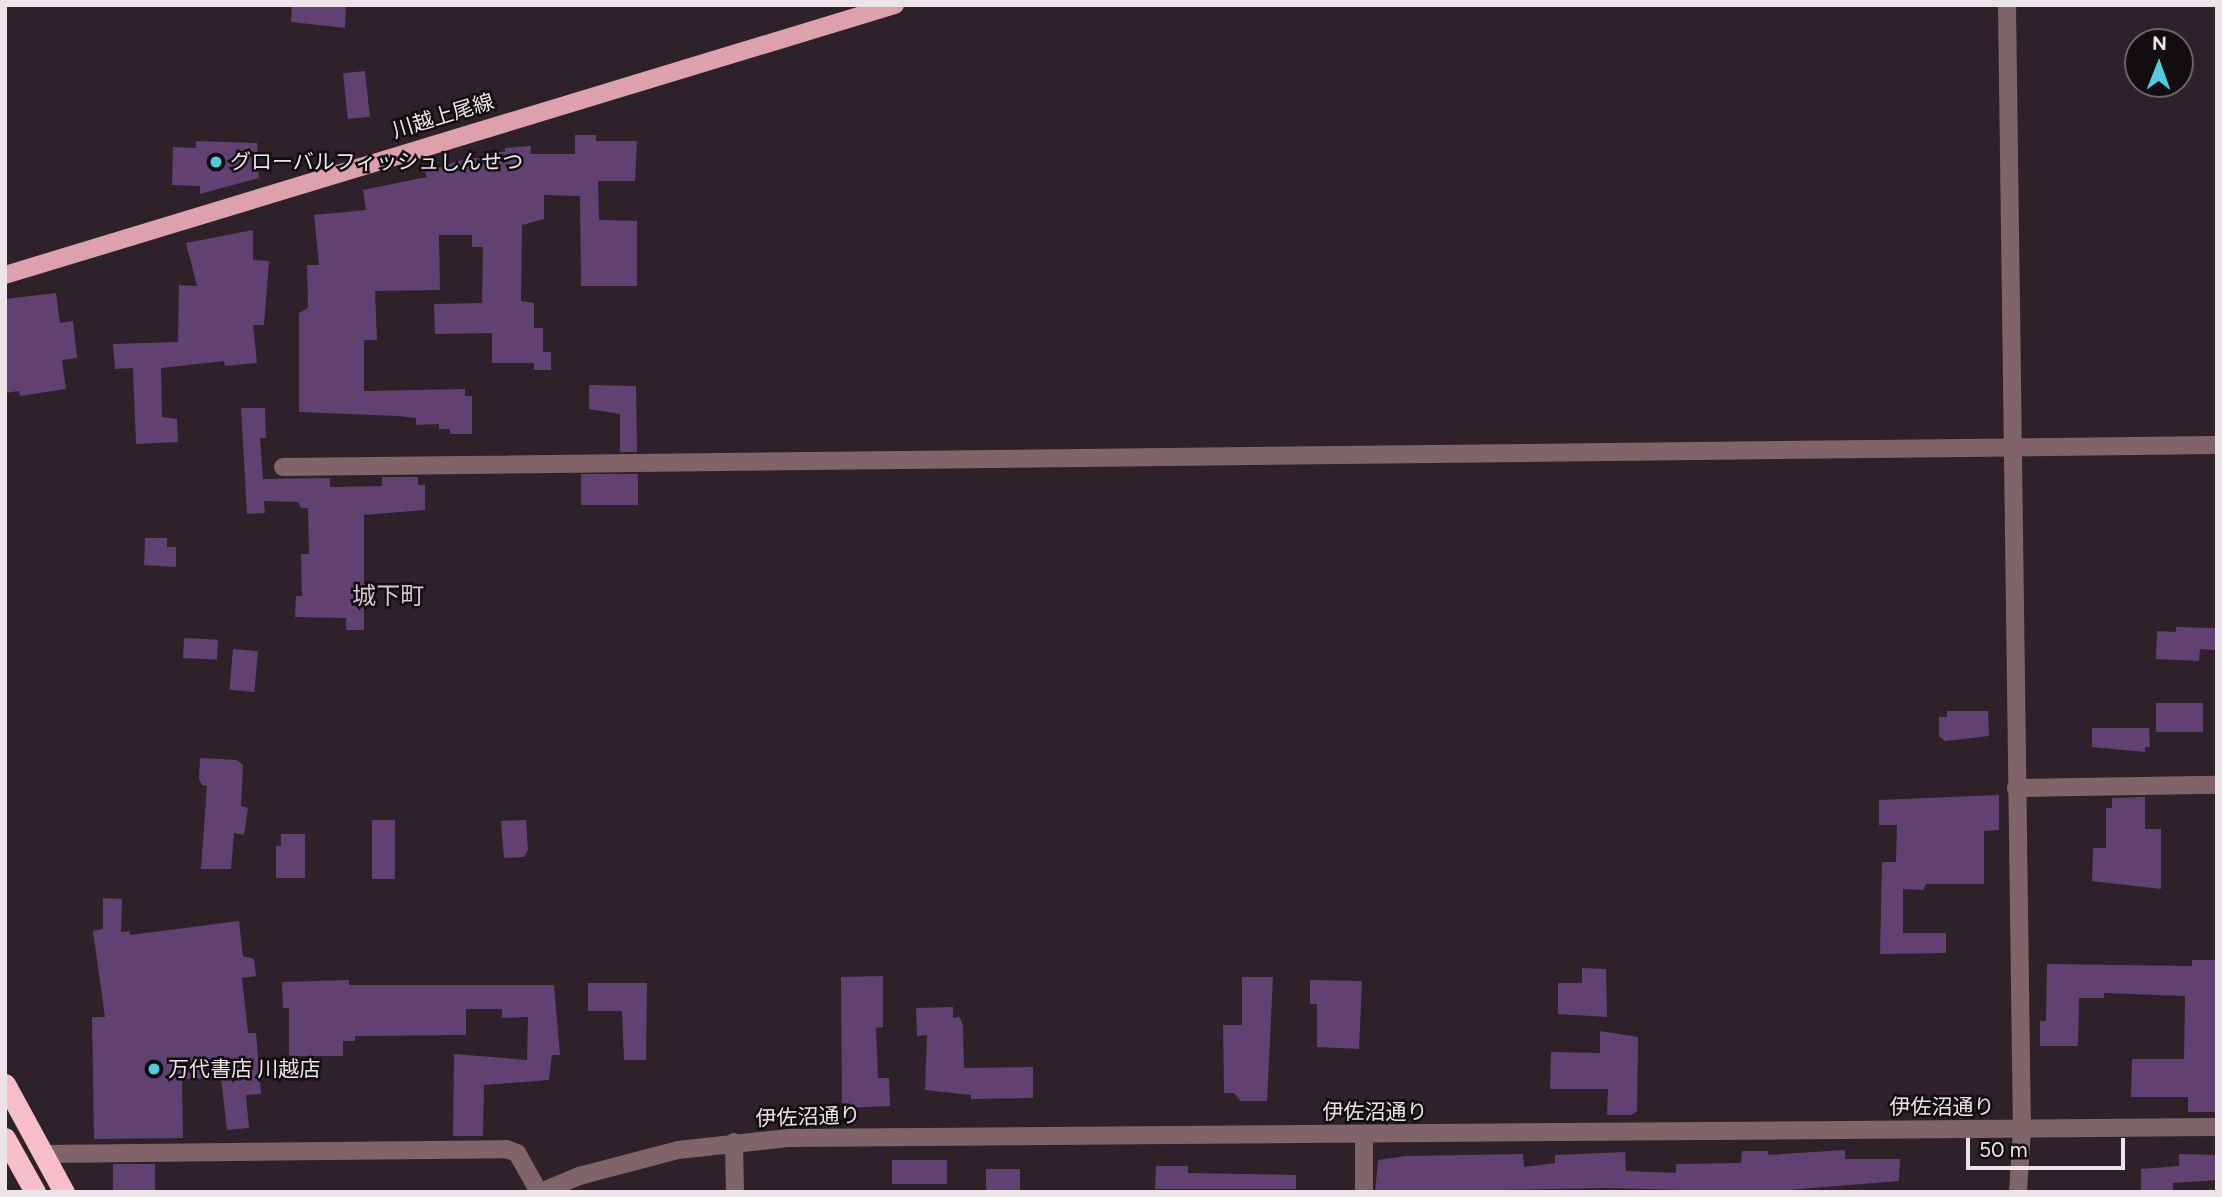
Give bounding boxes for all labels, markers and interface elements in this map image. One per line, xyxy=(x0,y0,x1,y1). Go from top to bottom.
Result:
north arrow xyxy=(2124,28,2194,98)
text: N xyxy=(2152,32,2167,55)
street label: 川越上尾線 xyxy=(389,89,497,143)
place label: グローバルフィッシュしんせつ xyxy=(230,149,524,175)
marker: グローバルフィッシュしんせつ xyxy=(208,154,224,170)
district label: 城下町 xyxy=(352,582,424,610)
place label: 万代書店 川越店 xyxy=(168,1056,320,1082)
marker: 万代書店 川越店 xyxy=(146,1061,162,1077)
street label: 伊佐沼通り xyxy=(1890,1094,1994,1120)
street label: 伊佐沼通り xyxy=(1323,1099,1427,1125)
street label: 伊佐沼通り xyxy=(755,1103,861,1131)
scale bar xyxy=(1970,1124,2129,1168)
text: 50 m xyxy=(1979,1137,2028,1162)

